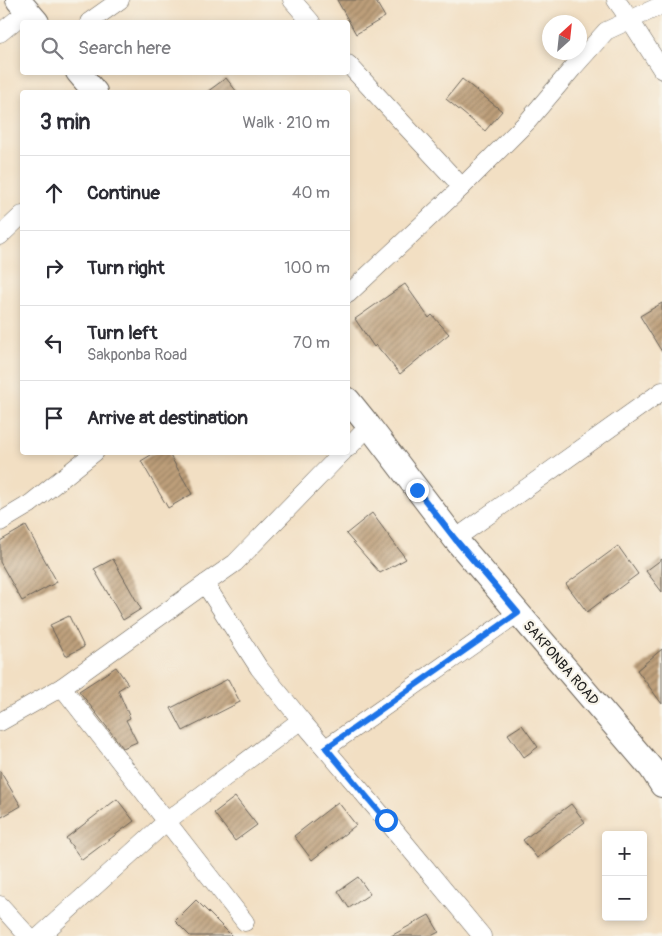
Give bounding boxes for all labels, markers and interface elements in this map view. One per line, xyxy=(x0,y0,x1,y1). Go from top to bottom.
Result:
north arrow xyxy=(542,15,587,60)
search box xyxy=(20,20,350,75)
icon: search xyxy=(38,34,66,62)
text: Search here xyxy=(78,36,171,60)
text: 3 min xyxy=(40,109,90,136)
text: Walk · 210 m xyxy=(242,113,330,133)
icon: ahead xyxy=(40,179,68,207)
text: Continue xyxy=(87,181,160,205)
text: 40 m xyxy=(292,183,330,203)
icon: right xyxy=(40,254,68,282)
text: Turn right xyxy=(87,256,165,280)
text: 100 m xyxy=(284,258,330,278)
text: Turn left xyxy=(87,321,157,345)
icon: left xyxy=(40,329,68,357)
text: 70 m xyxy=(293,333,330,353)
text: Sakponba Road xyxy=(87,345,187,365)
icon: arrive xyxy=(40,404,68,432)
text: Arrive at destination xyxy=(87,406,248,430)
route end xyxy=(406,479,429,502)
street label: SAKPONBA ROAD xyxy=(520,617,603,709)
route start xyxy=(375,809,398,832)
map controls xyxy=(602,831,647,921)
button: + xyxy=(602,831,647,876)
button: − xyxy=(602,876,647,921)

